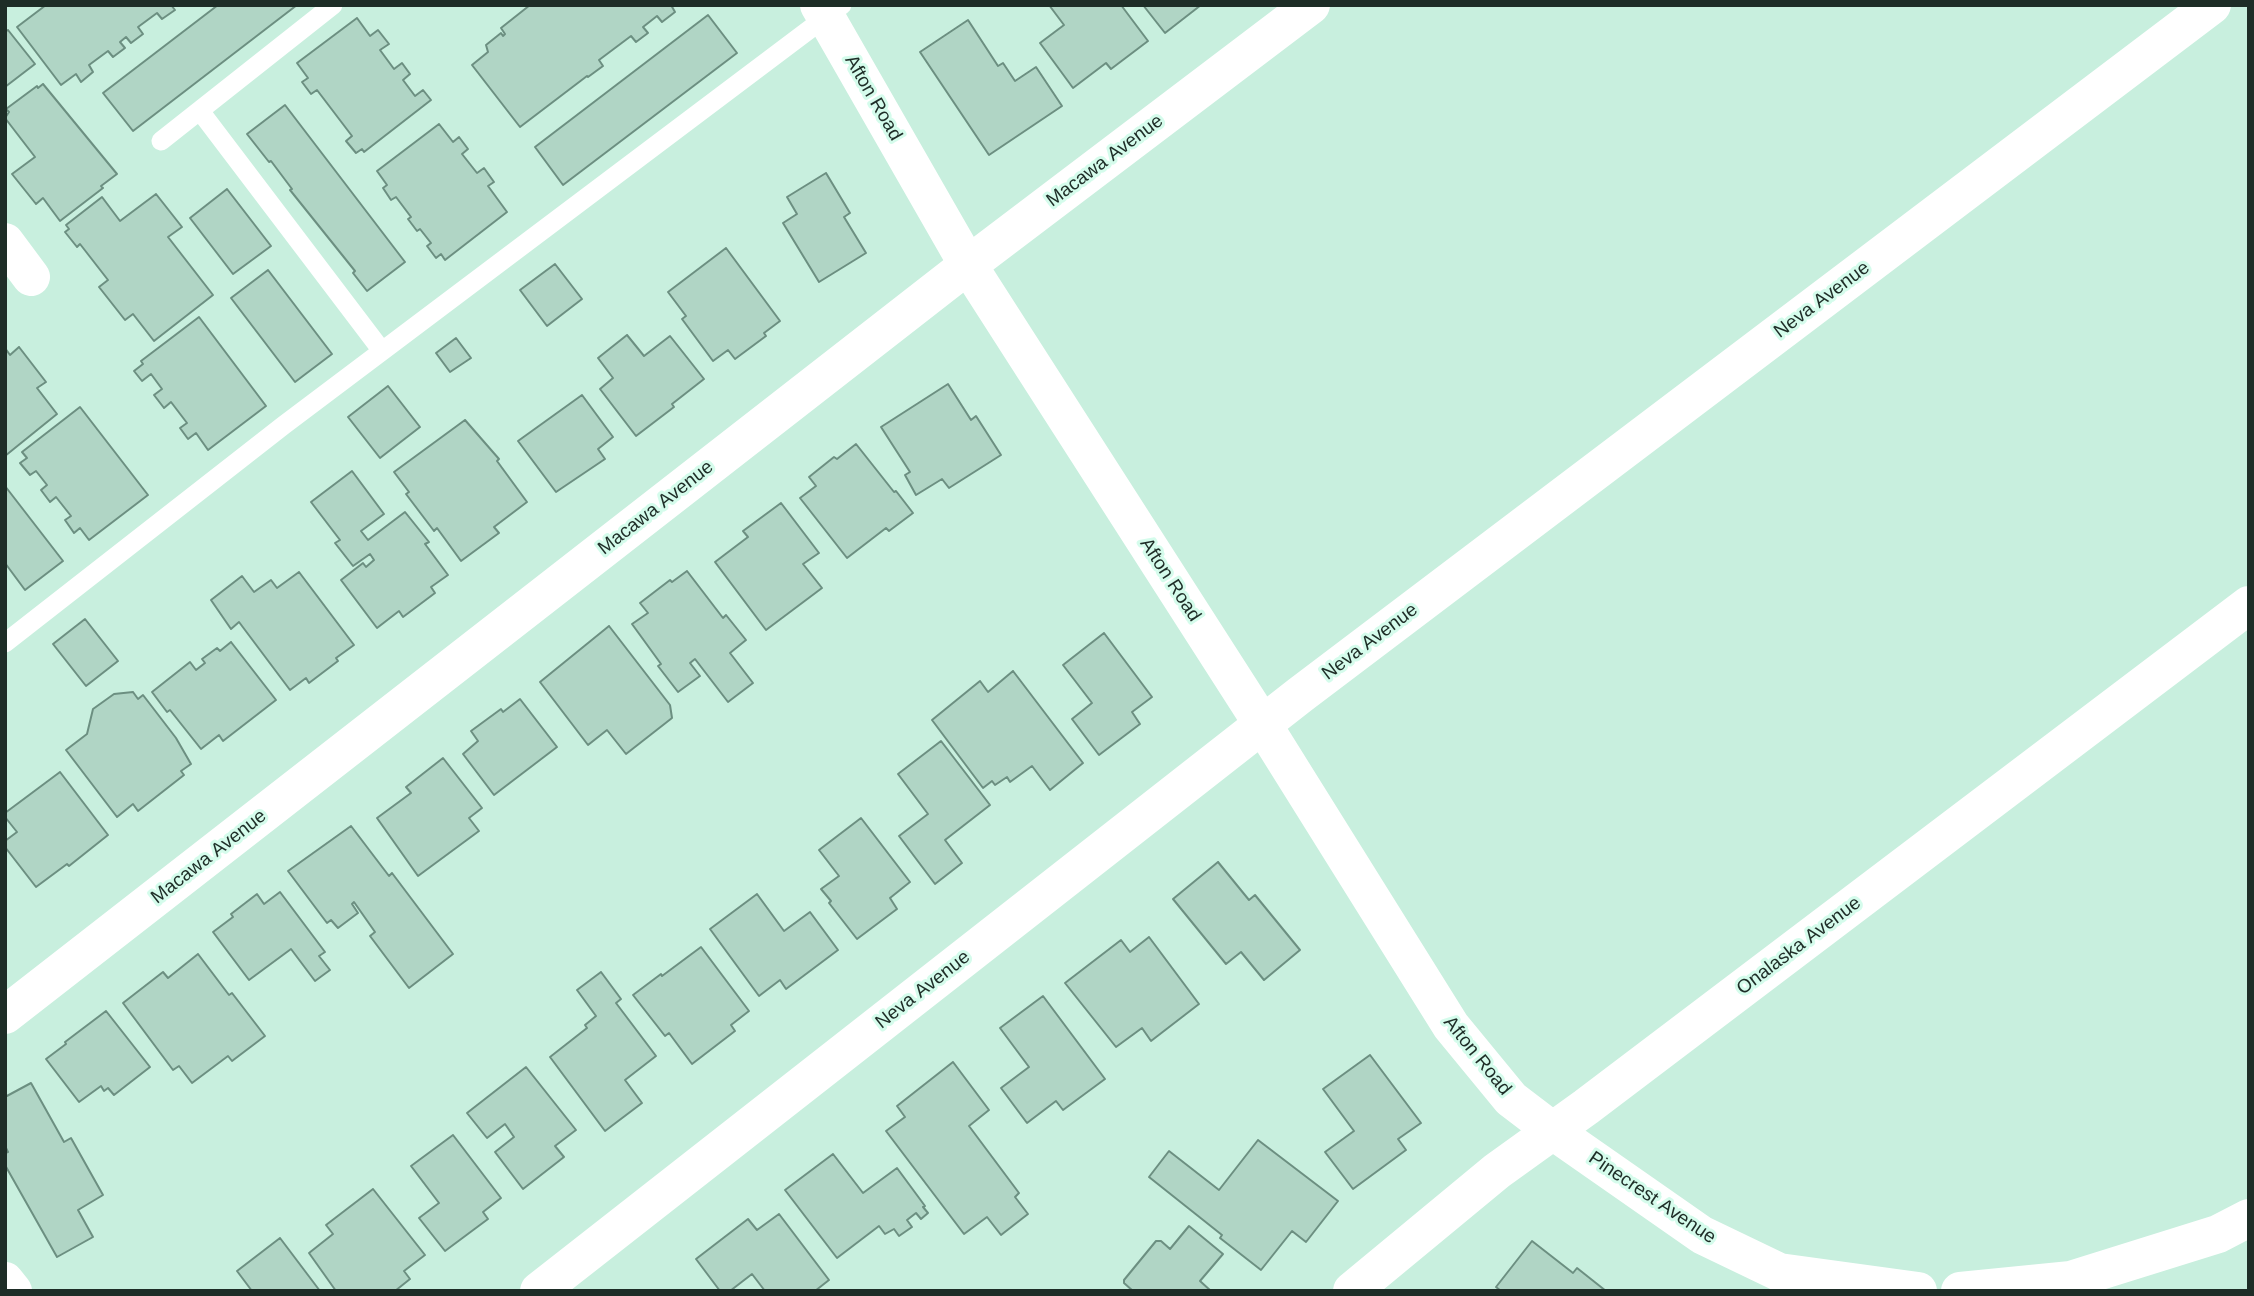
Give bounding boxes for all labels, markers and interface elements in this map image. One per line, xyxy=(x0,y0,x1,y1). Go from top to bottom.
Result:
street label: Afton Road xyxy=(839,51,907,145)
street label: Macawa Avenue xyxy=(1042,110,1168,212)
street label: Neva Avenue xyxy=(1770,257,1874,343)
street label: Macawa Avenue xyxy=(594,456,718,560)
street label: Afton Road xyxy=(1135,534,1205,626)
street label: Neva Avenue xyxy=(1318,599,1422,685)
street label: Macawa Avenue xyxy=(147,805,271,909)
street label: Onalaska Avenue xyxy=(1732,892,1866,1000)
street label: Neva Avenue xyxy=(871,946,975,1034)
street label: Afton Road xyxy=(1438,1012,1516,1100)
street label: Pinecrest Avenue xyxy=(1584,1147,1720,1249)

